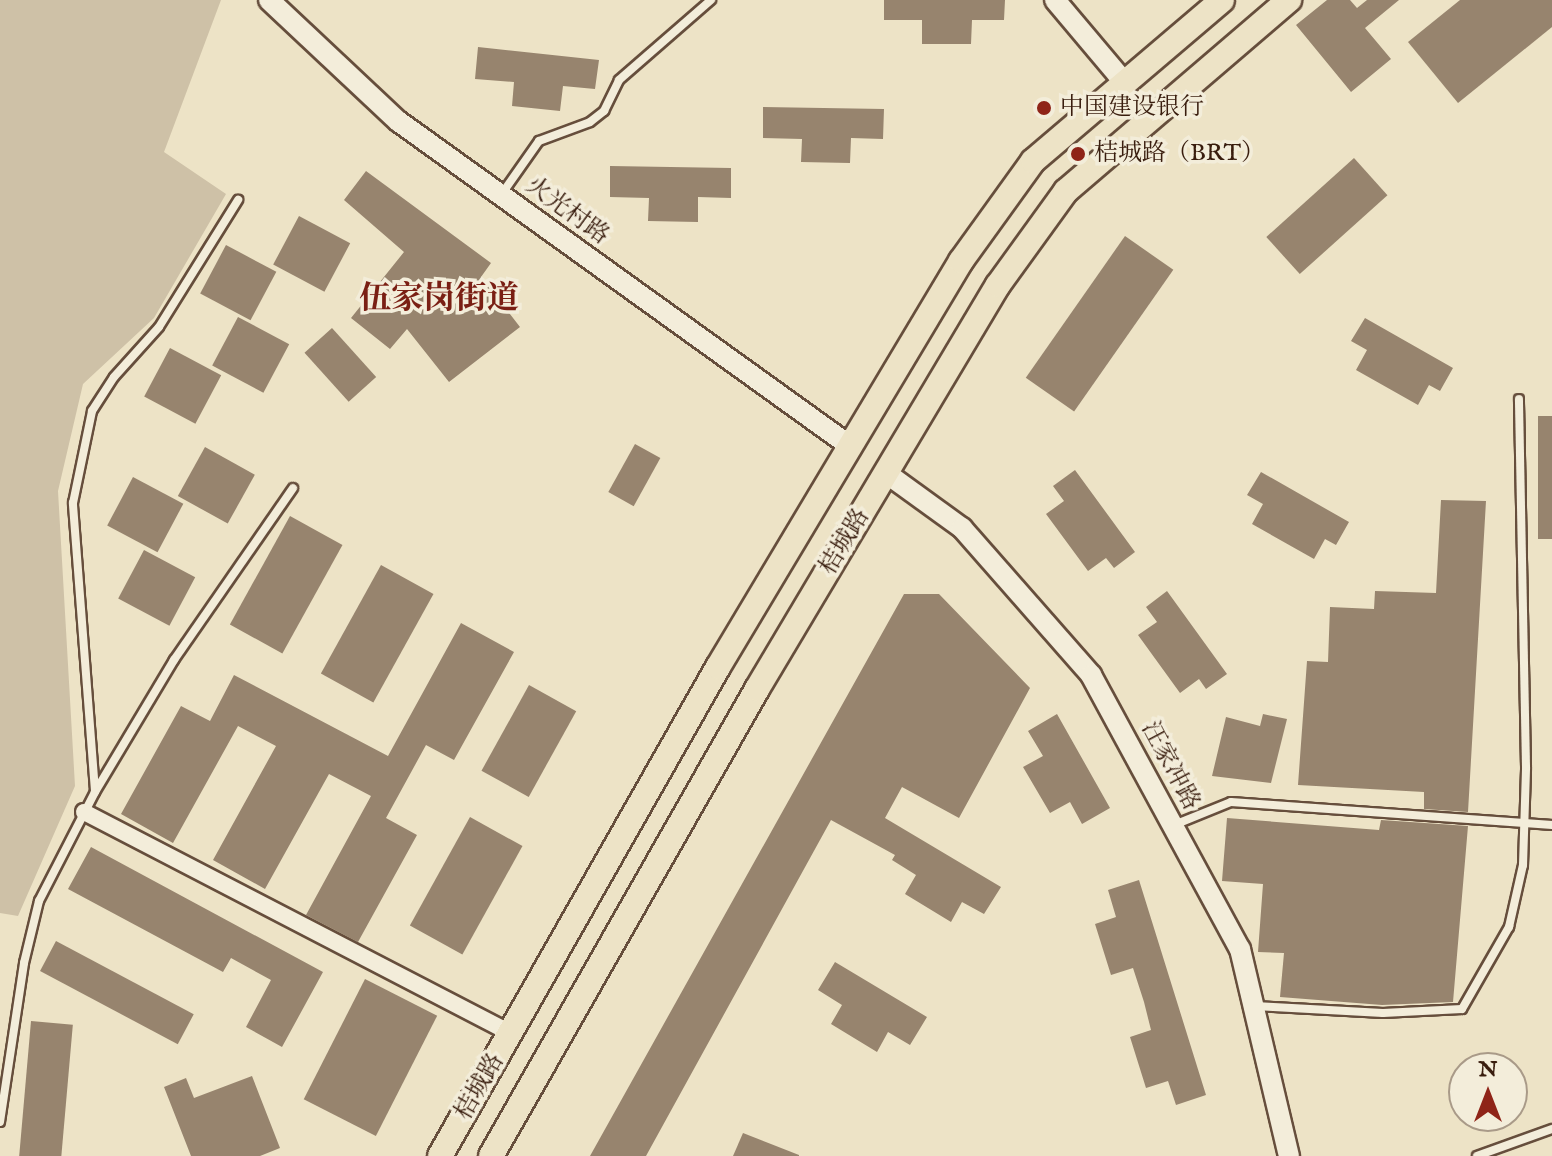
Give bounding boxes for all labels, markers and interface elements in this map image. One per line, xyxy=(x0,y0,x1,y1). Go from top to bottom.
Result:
place label: 中国建设银行 xyxy=(1060,94,1204,122)
marker: 中国建设银行 xyxy=(1035,99,1053,117)
place label: 桔城路（BRT） xyxy=(1094,140,1265,168)
marker: 桔城路（BRT） xyxy=(1069,145,1087,163)
street label: 火光村路 xyxy=(520,171,614,251)
district label: 伍家岗街道 xyxy=(359,281,519,319)
street label: 桔城路 xyxy=(814,504,876,580)
street label: 汪家冲路 xyxy=(1135,717,1205,815)
street label: 桔城路 xyxy=(450,1049,510,1125)
north arrow xyxy=(1448,1052,1528,1132)
text: N xyxy=(1478,1056,1498,1084)

